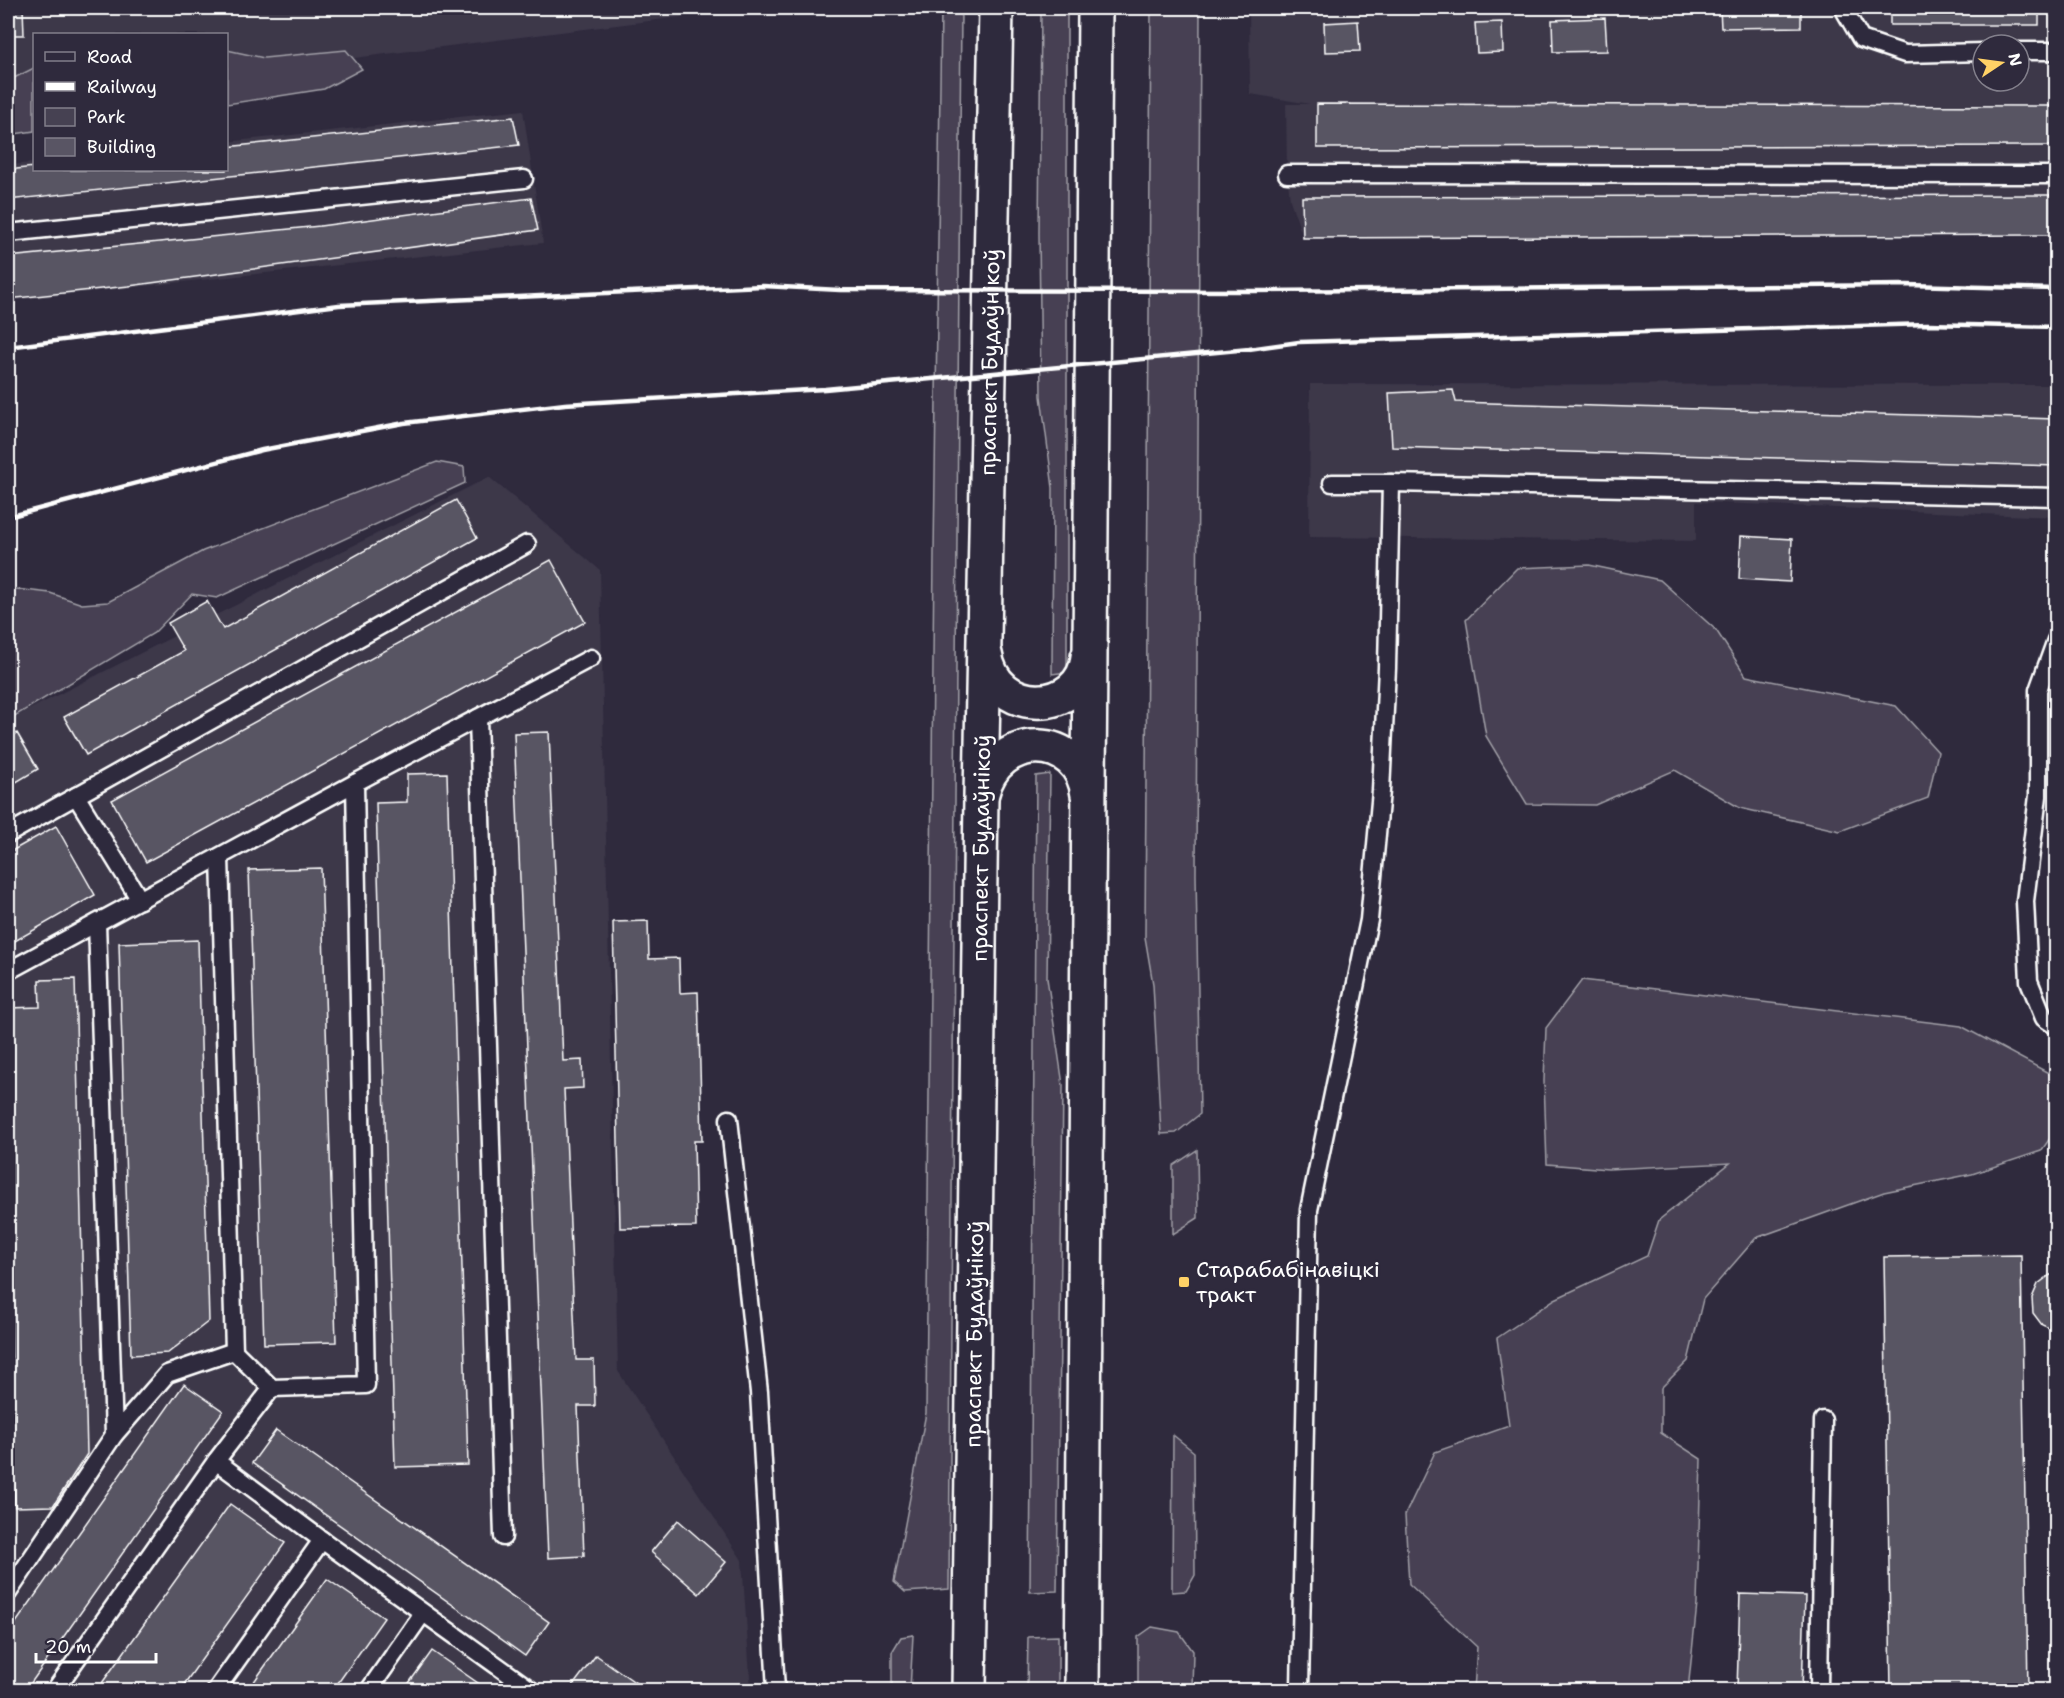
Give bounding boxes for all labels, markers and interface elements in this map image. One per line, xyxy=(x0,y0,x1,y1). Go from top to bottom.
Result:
legend xyxy=(33,33,228,171)
north arrow xyxy=(1971,33,2031,93)
text: Road xyxy=(87,45,132,69)
text: N xyxy=(2003,51,2027,68)
text: Railway xyxy=(87,75,157,99)
text: Park xyxy=(87,105,126,129)
text: Building xyxy=(87,135,156,159)
street label: праспект Будаўнікоў xyxy=(973,248,1006,476)
street label: праспект Будаўнікоў xyxy=(964,734,997,962)
street label: праспект Будаўнікоў xyxy=(958,1220,990,1448)
place label: Старабабінавіцкі тракт xyxy=(1196,1255,1380,1309)
marker: Старабабінавіцкі тракт xyxy=(1177,1275,1191,1289)
scale bar xyxy=(36,1626,156,1664)
text: 20 m xyxy=(45,1635,91,1659)

